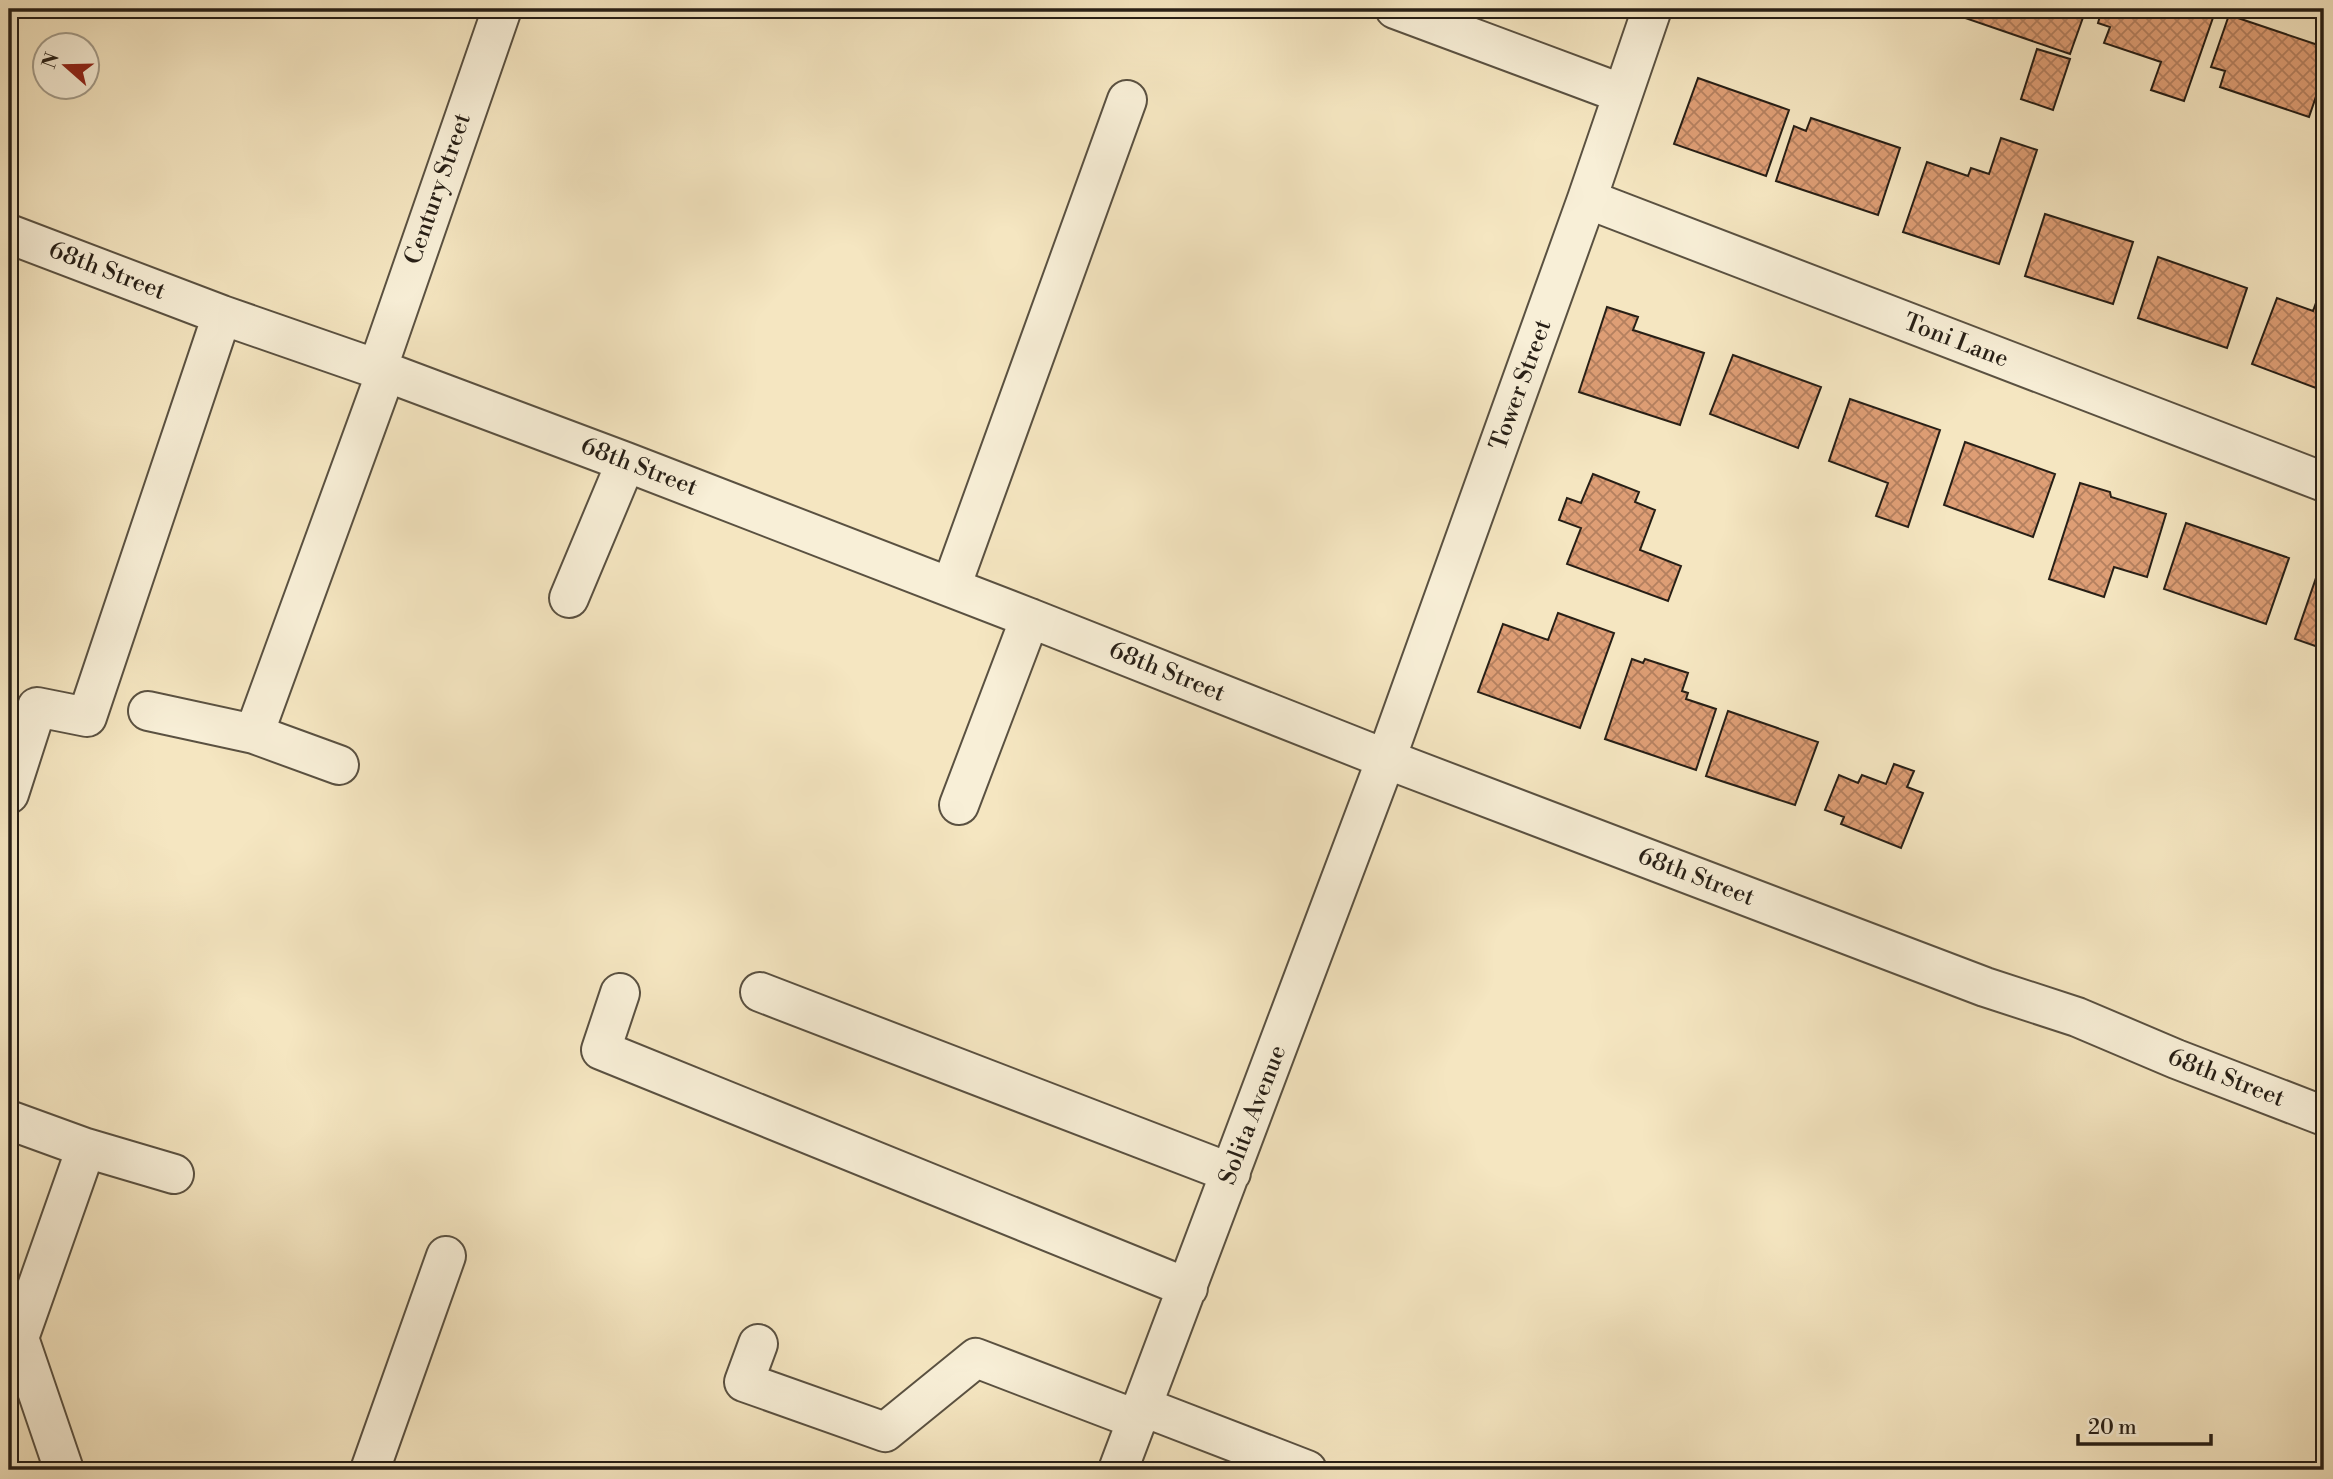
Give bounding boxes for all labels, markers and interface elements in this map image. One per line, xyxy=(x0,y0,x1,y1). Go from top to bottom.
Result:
north arrow xyxy=(32,32,102,102)
text: N xyxy=(37,49,65,72)
street label: Century Street xyxy=(398,109,478,269)
street label: 68th Street xyxy=(44,235,170,307)
street label: Toni Lane xyxy=(1899,307,2013,375)
street label: Tower Street xyxy=(1484,315,1559,454)
street label: 68th Street xyxy=(576,431,702,503)
street label: 68th Street xyxy=(1105,635,1230,709)
street label: 68th Street xyxy=(1633,841,1759,913)
street label: Solita Avenue xyxy=(1213,1041,1293,1189)
street label: 68th Street xyxy=(2163,1042,2289,1114)
scale bar xyxy=(2078,1402,2210,1446)
text: 20 m xyxy=(2088,1415,2137,1441)

